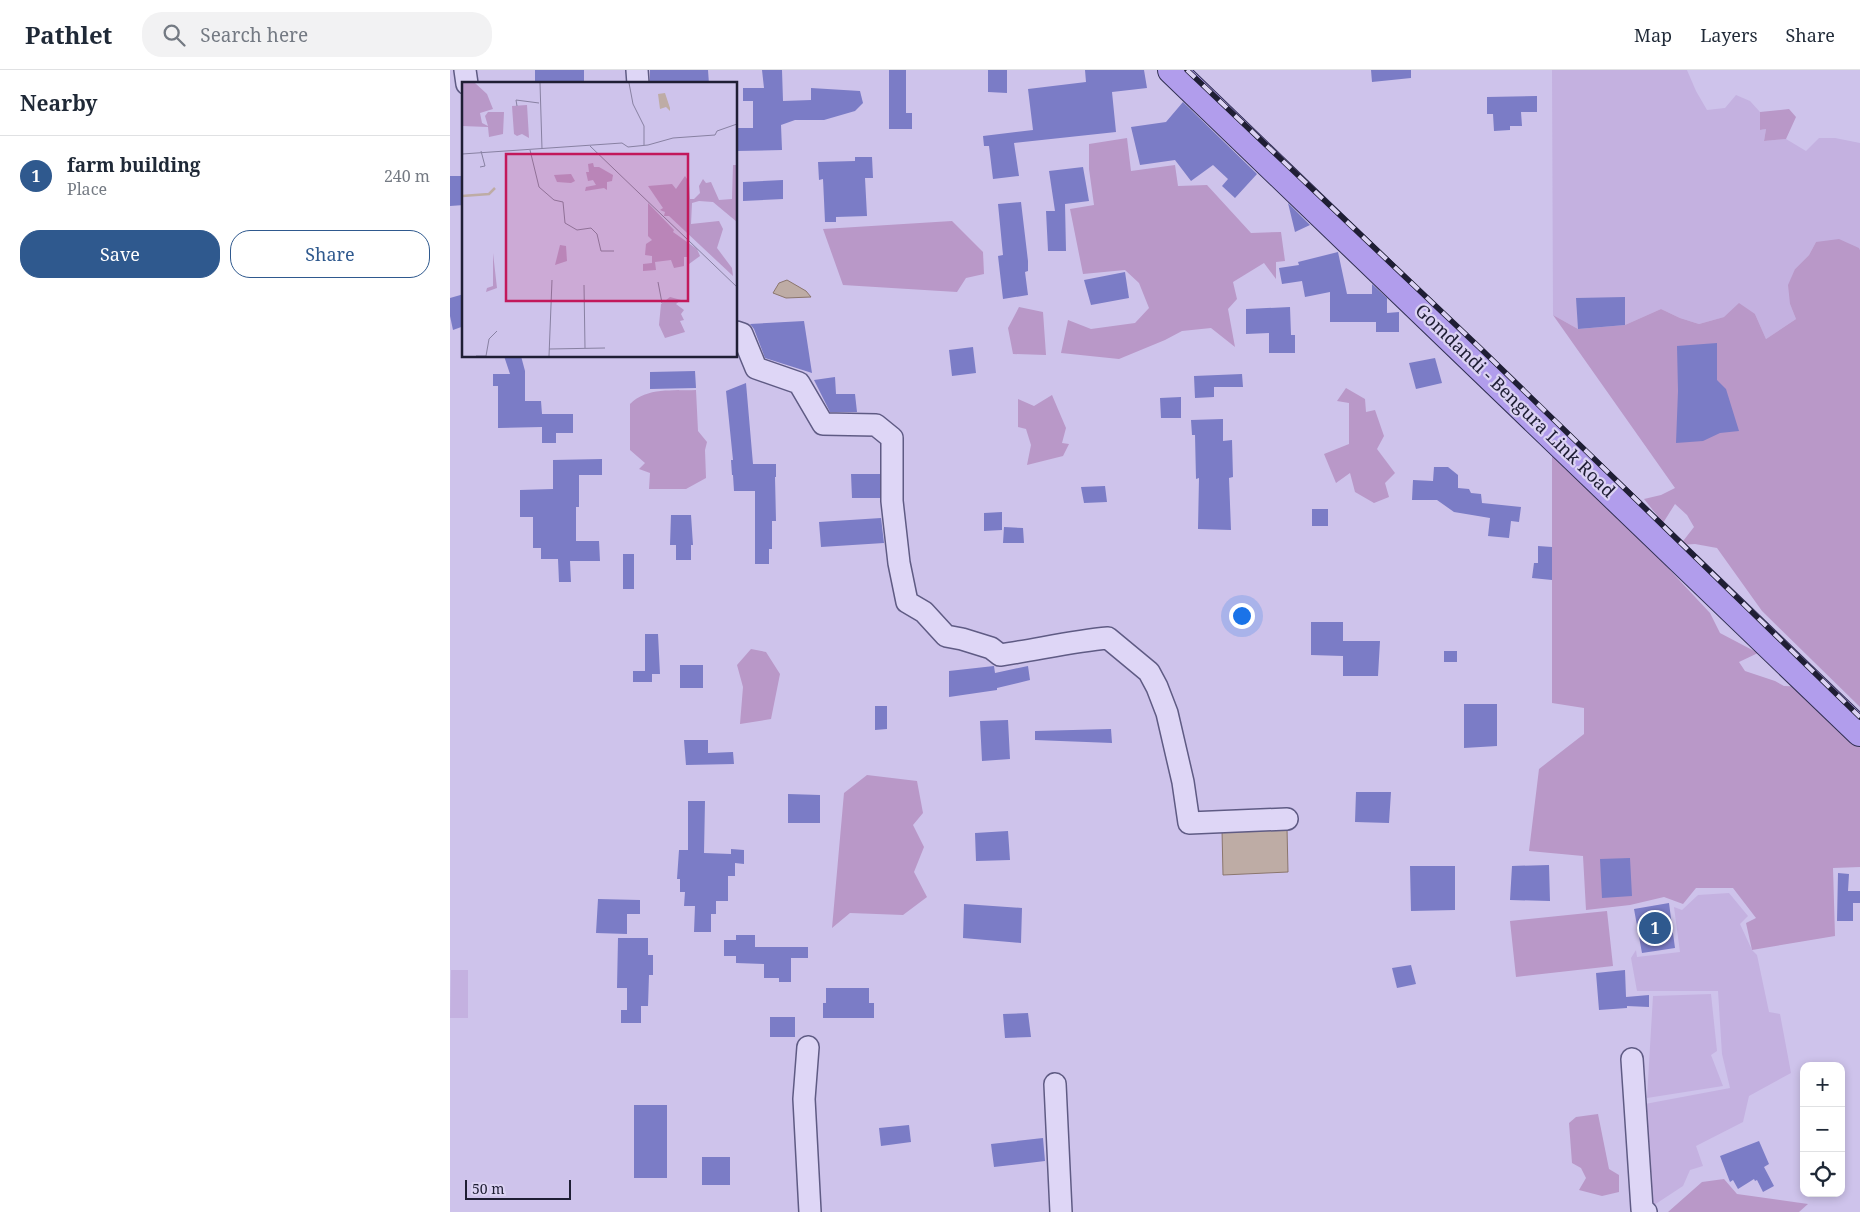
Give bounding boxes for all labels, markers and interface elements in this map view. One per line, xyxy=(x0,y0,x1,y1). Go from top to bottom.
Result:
search box xyxy=(142,12,492,57)
text: Pathlet xyxy=(25,18,112,51)
icon: search xyxy=(160,21,188,49)
text: Search here xyxy=(200,22,308,48)
text: Map xyxy=(1634,23,1672,47)
text: Layers xyxy=(1700,23,1758,47)
text: Share xyxy=(1786,23,1835,47)
inset map xyxy=(462,82,738,358)
text: Nearby xyxy=(20,89,98,117)
text: farm building xyxy=(67,152,200,178)
text: 1 xyxy=(31,165,41,187)
text: 240 m xyxy=(384,165,430,187)
text: Place xyxy=(67,178,107,200)
button: Save xyxy=(20,230,220,278)
button: Share xyxy=(230,230,430,278)
street label: Gomdandi - Bengura Link Road xyxy=(1411,298,1621,502)
your location xyxy=(1229,603,1255,629)
pin: 1 xyxy=(1639,909,1671,947)
map controls xyxy=(1800,1062,1845,1197)
button: + xyxy=(1800,1062,1845,1107)
button: − xyxy=(1800,1107,1845,1152)
button: locate xyxy=(1800,1152,1845,1197)
scale bar xyxy=(465,1177,571,1200)
text: 50 m xyxy=(472,1179,505,1198)

